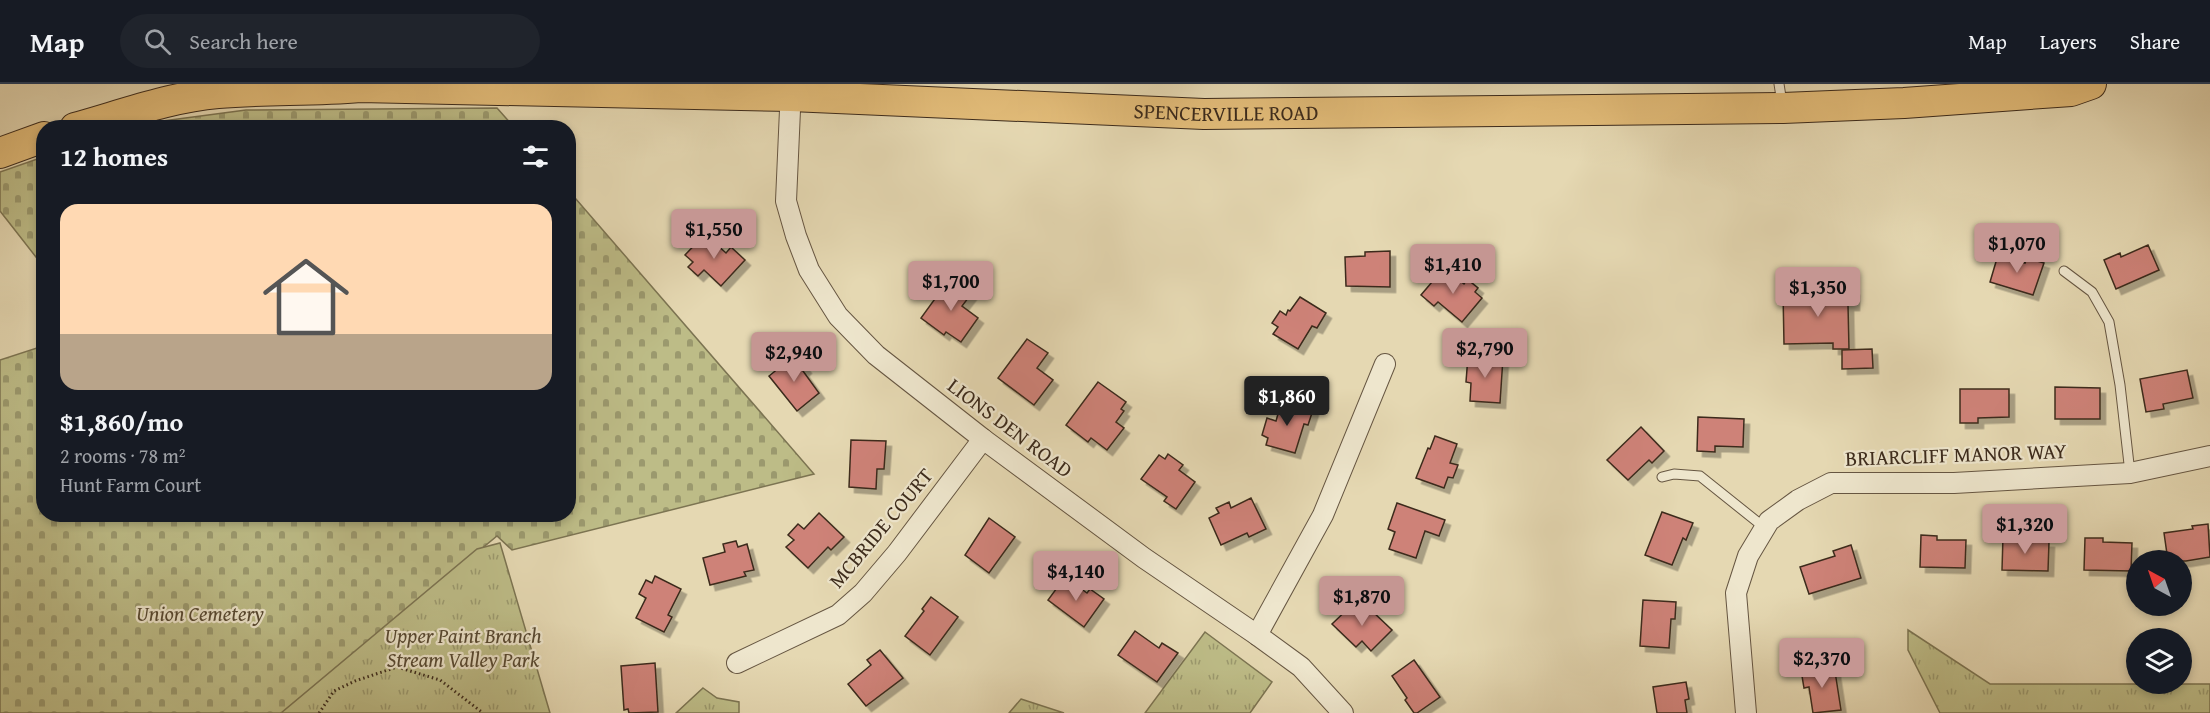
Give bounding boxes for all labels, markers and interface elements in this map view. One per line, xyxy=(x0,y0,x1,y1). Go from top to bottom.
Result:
search box xyxy=(120,14,540,68)
text: Map xyxy=(30,21,84,62)
icon: search xyxy=(141,25,174,58)
text: Search here xyxy=(189,25,298,57)
text: Map xyxy=(1968,26,2007,57)
text: Layers xyxy=(2040,26,2097,57)
text: Share xyxy=(2130,26,2180,57)
street label: SPENCERVILLE ROAD xyxy=(1133,95,1319,129)
text: 12 homes xyxy=(60,137,168,176)
icon: filters xyxy=(519,140,552,173)
pin: $1,550 xyxy=(665,209,763,260)
text: $1,550 xyxy=(685,214,743,243)
pin: $1,070 xyxy=(1968,223,2066,274)
text: $1,070 xyxy=(1988,228,2046,257)
icon: home xyxy=(252,243,360,351)
pin: $1,410 xyxy=(1404,244,1502,295)
text: $1,410 xyxy=(1424,249,1482,278)
pin: $1,700 xyxy=(902,261,1000,312)
text: $1,700 xyxy=(922,266,980,295)
pin: $1,350 xyxy=(1769,267,1867,318)
text: $1,350 xyxy=(1789,272,1847,301)
pin: $2,790 xyxy=(1436,328,1534,379)
pin: $2,940 xyxy=(745,332,843,383)
text: $2,790 xyxy=(1456,333,1514,362)
text: $2,940 xyxy=(765,337,823,366)
street label: LIONS DEN ROAD xyxy=(941,370,1079,485)
pin: $1,860 xyxy=(1238,376,1336,427)
text: $1,860 xyxy=(1258,381,1316,410)
text: $1,860/mo xyxy=(60,402,183,441)
street label: BRIARCLIFF MANOR WAY xyxy=(1845,435,2068,474)
text: 2 rooms · 78 m² xyxy=(60,441,186,470)
street label: MCBRIDE COURT xyxy=(821,461,940,595)
text: Hunt Farm Court xyxy=(60,470,201,499)
pin: $1,320 xyxy=(1976,504,2074,555)
text: $1,320 xyxy=(1996,509,2054,538)
north arrow xyxy=(2126,550,2192,616)
map controls xyxy=(2126,550,2192,694)
pin: $4,140 xyxy=(1027,551,1125,602)
text: $4,140 xyxy=(1047,556,1105,585)
pin: $1,870 xyxy=(1313,576,1411,627)
text: $1,870 xyxy=(1333,581,1391,610)
park label: Union Cemetery xyxy=(136,598,264,629)
park label: Upper Paint Branch Stream Valley Park xyxy=(384,620,542,675)
button: layers xyxy=(2126,628,2192,694)
pin: $2,370 xyxy=(1773,638,1871,689)
text: $2,370 xyxy=(1793,643,1851,672)

